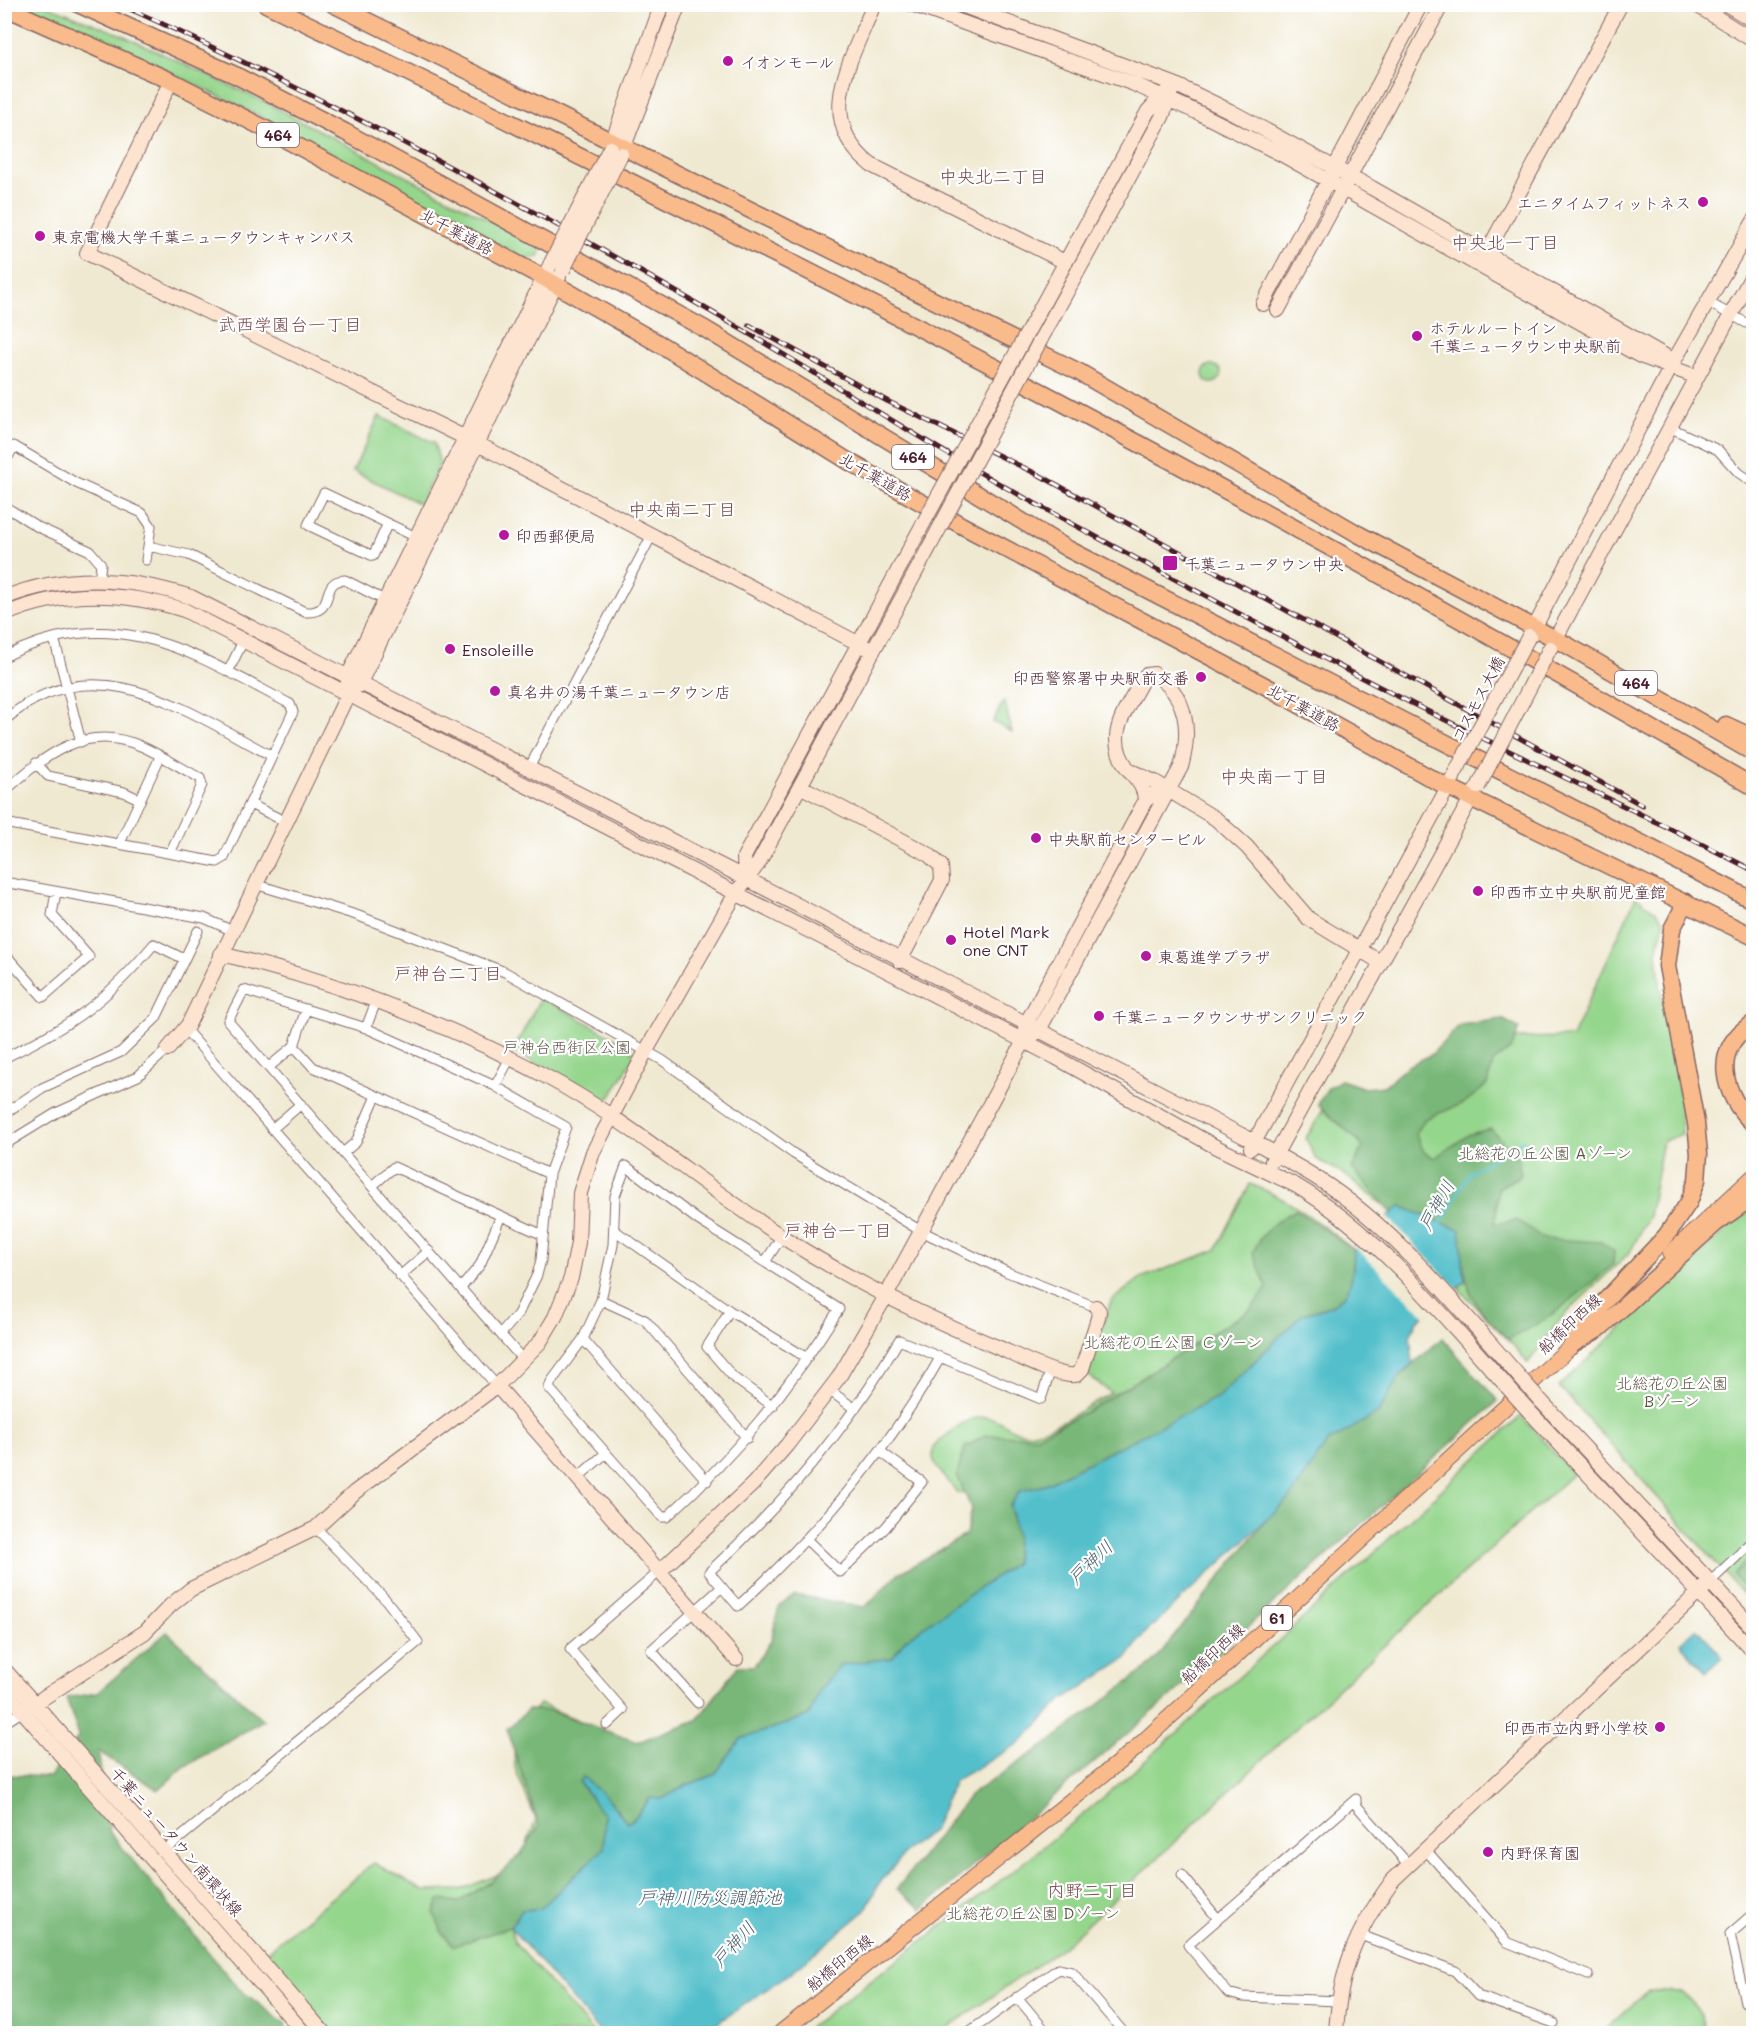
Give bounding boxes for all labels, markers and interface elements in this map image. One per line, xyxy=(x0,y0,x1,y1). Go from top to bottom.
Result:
place label: イオンモール xyxy=(740,51,834,72)
marker: イオンモール xyxy=(721,54,735,68)
road number: 464 xyxy=(257,123,299,147)
district label: 中央北二丁目 xyxy=(939,164,1047,188)
place label: エニタイムフィットネス xyxy=(1517,192,1691,213)
marker: エニタイムフィットネス xyxy=(1696,195,1710,209)
street label: 北千葉道路 xyxy=(417,203,497,259)
place label: 東京電機大学千葉ニュータウンキャンパス xyxy=(52,226,355,247)
marker: 東京電機大学千葉ニュータウンキャンパス xyxy=(33,229,47,243)
district label: 中央北一丁目 xyxy=(1451,230,1559,254)
district label: 武西学園台一丁目 xyxy=(218,312,362,336)
place label: ホテルルートイン 千葉ニュータウン中央駅前 xyxy=(1429,317,1621,356)
marker: ホテルルートイン 千葉ニュータウン中央駅前 xyxy=(1410,329,1424,343)
road number: 464 xyxy=(892,445,934,469)
street label: 北千葉道路 xyxy=(836,447,916,505)
district label: 中央南二丁目 xyxy=(628,497,736,521)
place label: 印西郵便局 xyxy=(516,525,596,546)
marker: 印西郵便局 xyxy=(497,528,511,542)
place label: 千葉ニュータウン中央 xyxy=(1184,553,1344,574)
marker: 千葉ニュータウン中央 xyxy=(1161,554,1179,572)
place label: Ensoleille xyxy=(462,639,534,660)
marker: Ensoleille xyxy=(443,642,457,656)
street label: コスモス大橋 xyxy=(1445,652,1509,746)
place label: 印西警察署中央駅前交番 xyxy=(1013,667,1189,688)
marker: 印西警察署中央駅前交番 xyxy=(1194,670,1208,684)
road number: 464 xyxy=(1615,671,1657,695)
street label: 北千葉道路 xyxy=(1264,678,1344,736)
place label: 真名井の湯千葉ニュータウン店 xyxy=(507,681,731,702)
marker: 真名井の湯千葉ニュータウン店 xyxy=(488,684,502,698)
district label: 中央南一丁目 xyxy=(1220,764,1328,788)
place label: 中央駅前センタービル xyxy=(1048,828,1207,849)
marker: 中央駅前センタービル xyxy=(1029,831,1043,845)
place label: 印西市立中央駅前児童館 xyxy=(1490,881,1666,902)
marker: 印西市立中央駅前児童館 xyxy=(1471,884,1485,898)
place label: Hotel Mark one CNT xyxy=(963,921,1049,960)
marker: Hotel Mark one CNT xyxy=(944,933,958,947)
place label: 東葛進学プラザ xyxy=(1158,946,1270,967)
marker: 東葛進学プラザ xyxy=(1139,949,1153,963)
district label: 戸神台二丁目 xyxy=(394,961,502,985)
place label: 千葉ニュータウンサザンクリニック xyxy=(1111,1006,1367,1027)
marker: 千葉ニュータウンサザンクリニック xyxy=(1092,1009,1106,1023)
park label: 戸神台西街区公園 xyxy=(503,1036,631,1057)
park label: 北総花の丘公園 Aゾーン xyxy=(1458,1142,1632,1163)
water label: 戸神川 xyxy=(1412,1176,1460,1234)
district label: 戸神台一丁目 xyxy=(784,1218,892,1242)
street label: 船橋印西線 xyxy=(1533,1288,1605,1358)
park label: 北総花の丘公園 Ｃゾーン xyxy=(1084,1331,1262,1352)
park label: 北総花の丘公園 Bゾーン xyxy=(1616,1372,1728,1411)
water label: 戸神川 xyxy=(1062,1535,1118,1589)
road number: 61 xyxy=(1262,1606,1292,1630)
street label: 船橋印西線 xyxy=(1176,1618,1248,1688)
place label: 印西市立内野小学校 xyxy=(1504,1717,1648,1738)
marker: 印西市立内野小学校 xyxy=(1653,1720,1667,1734)
street label: 千葉ニュータウン南環状線 xyxy=(106,1762,248,1920)
place label: 内野保育園 xyxy=(1500,1842,1580,1863)
marker: 内野保育園 xyxy=(1481,1845,1495,1859)
district label: 内野二丁目 xyxy=(1047,1878,1137,1902)
water label: 戸神川防災調節池 xyxy=(638,1885,783,1909)
park label: 北総花の丘公園 Dゾーン xyxy=(946,1902,1120,1923)
water label: 戸神川 xyxy=(706,1916,760,1972)
street label: 船橋印西線 xyxy=(801,1929,877,1995)

